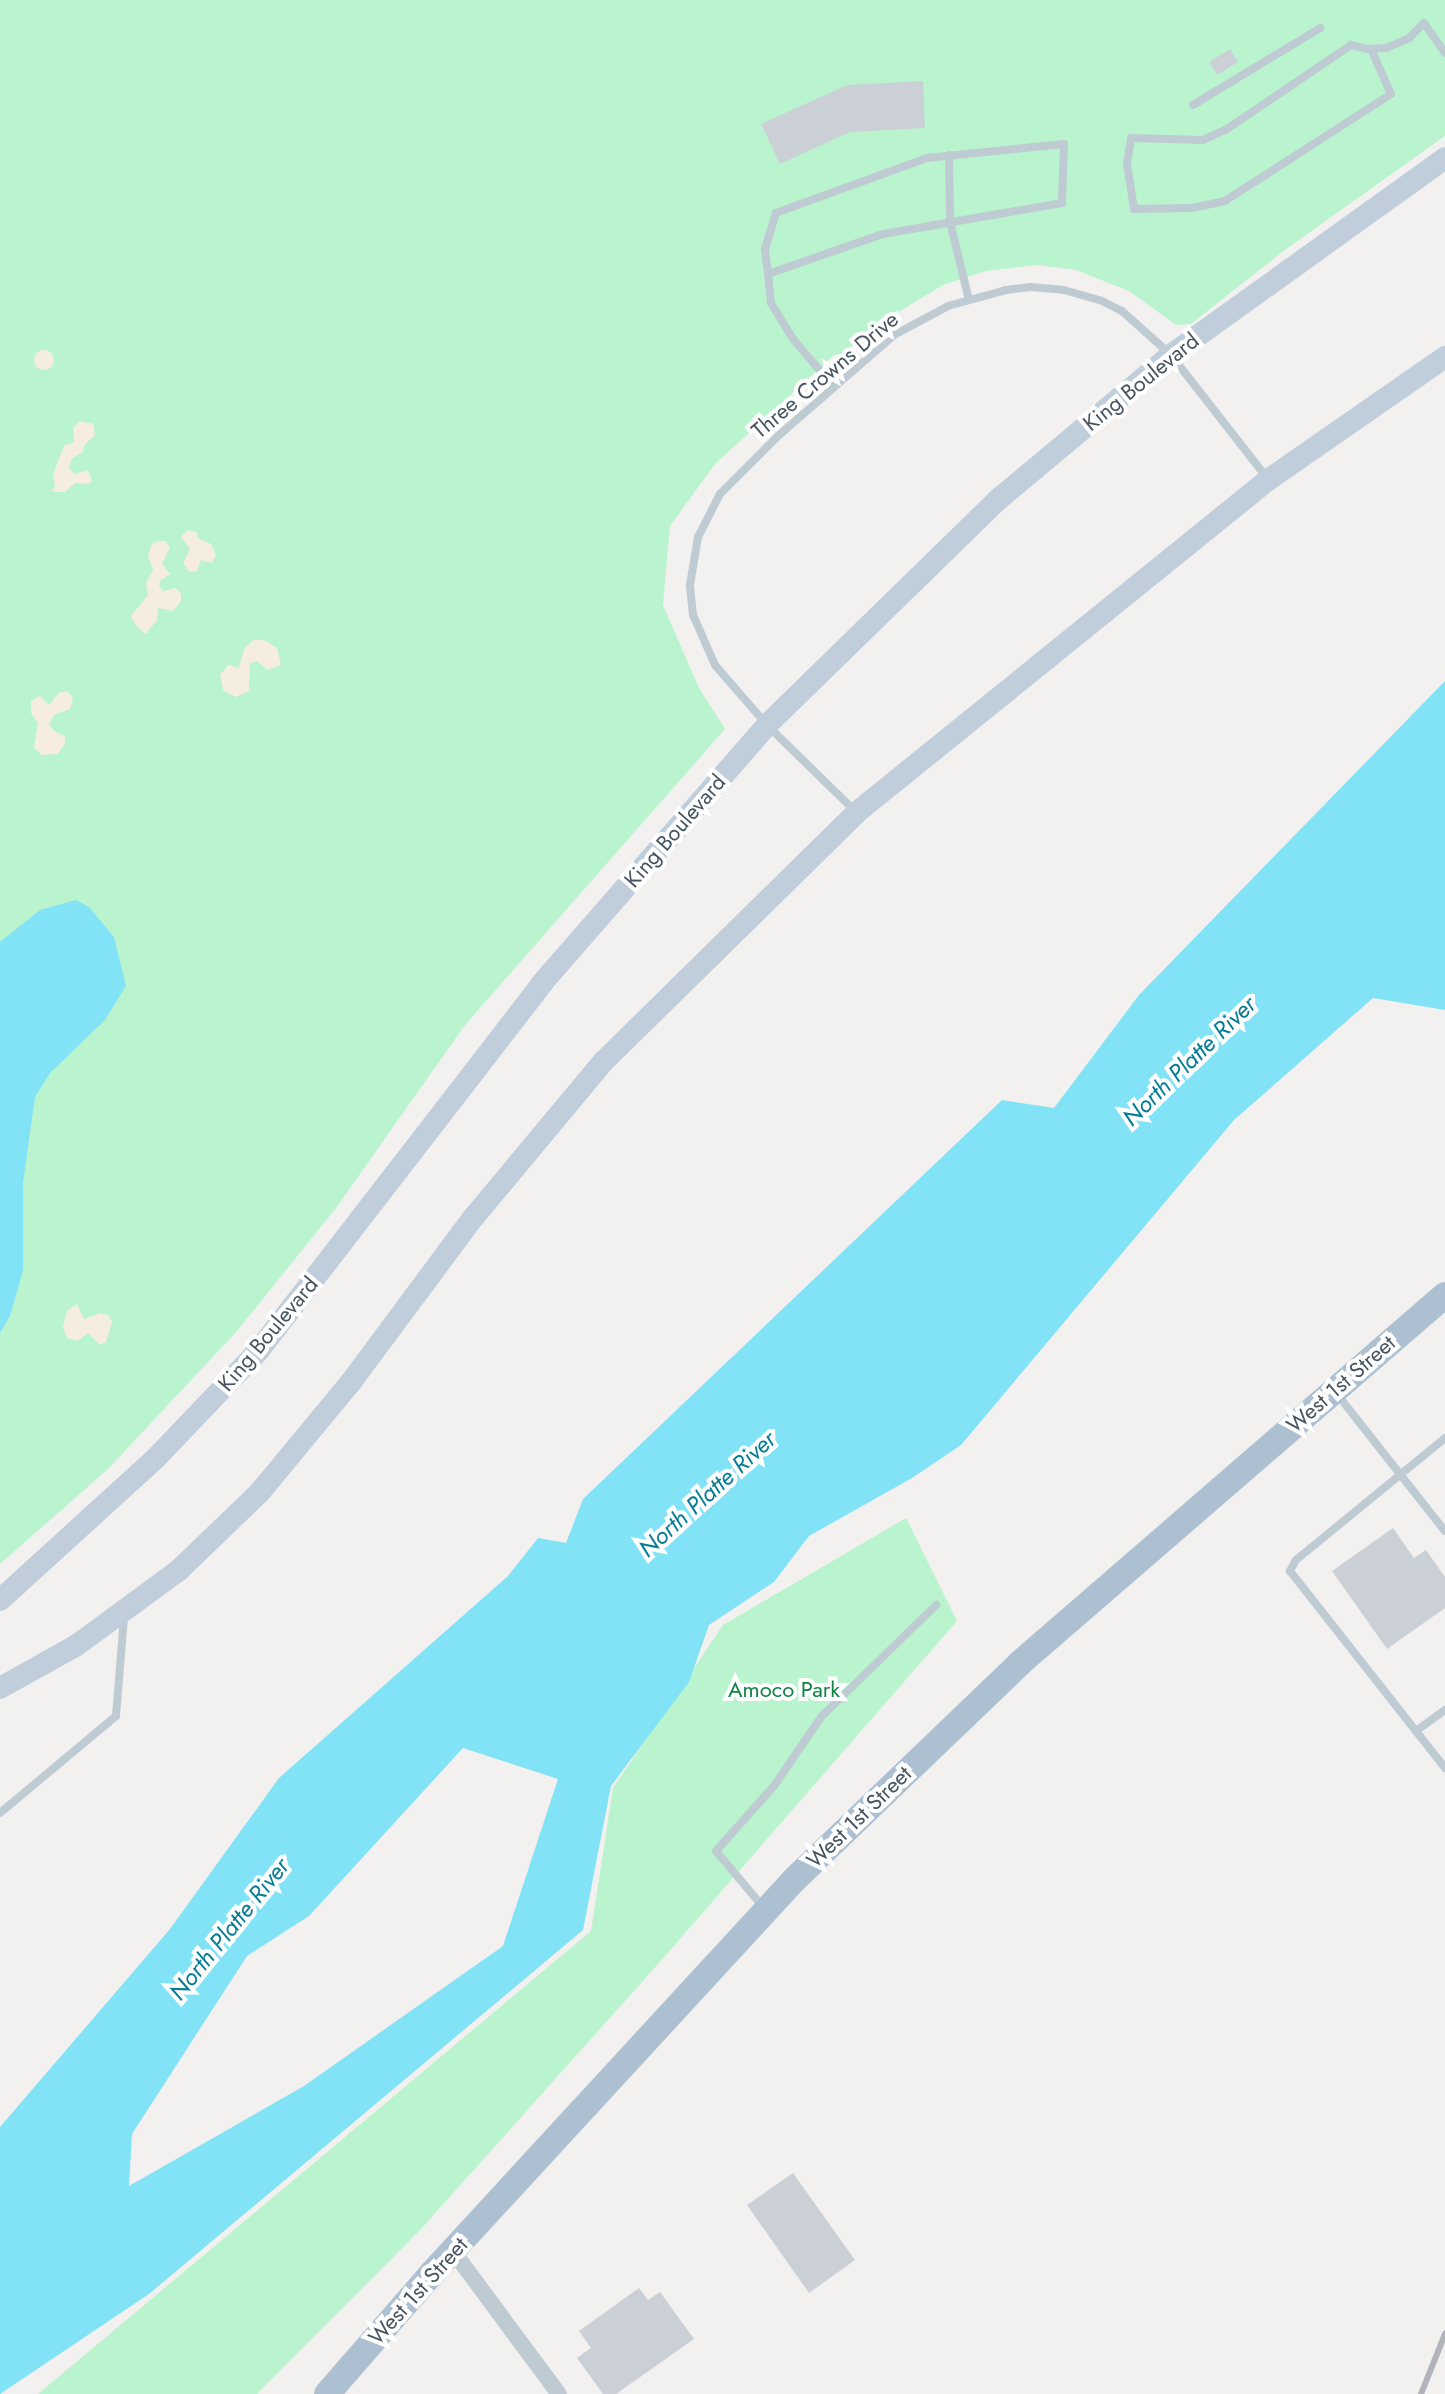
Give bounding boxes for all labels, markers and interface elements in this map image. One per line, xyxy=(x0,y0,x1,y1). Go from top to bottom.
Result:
street label: Three Crowns Drive xyxy=(746,306,904,444)
street label: King Boulevard xyxy=(1078,327,1204,437)
street label: King Boulevard xyxy=(619,769,731,893)
water label: North Platte River xyxy=(1116,990,1262,1132)
street label: King Boulevard xyxy=(213,1271,323,1397)
street label: West 1st Street xyxy=(1281,1330,1401,1438)
water label: North Platte River xyxy=(633,1425,781,1563)
park label: Amoco Park xyxy=(728,1677,840,1703)
street label: West 1st Street xyxy=(801,1761,917,1873)
water label: North Platte River xyxy=(163,1852,295,2006)
street label: West 1st Street xyxy=(363,2232,473,2350)

